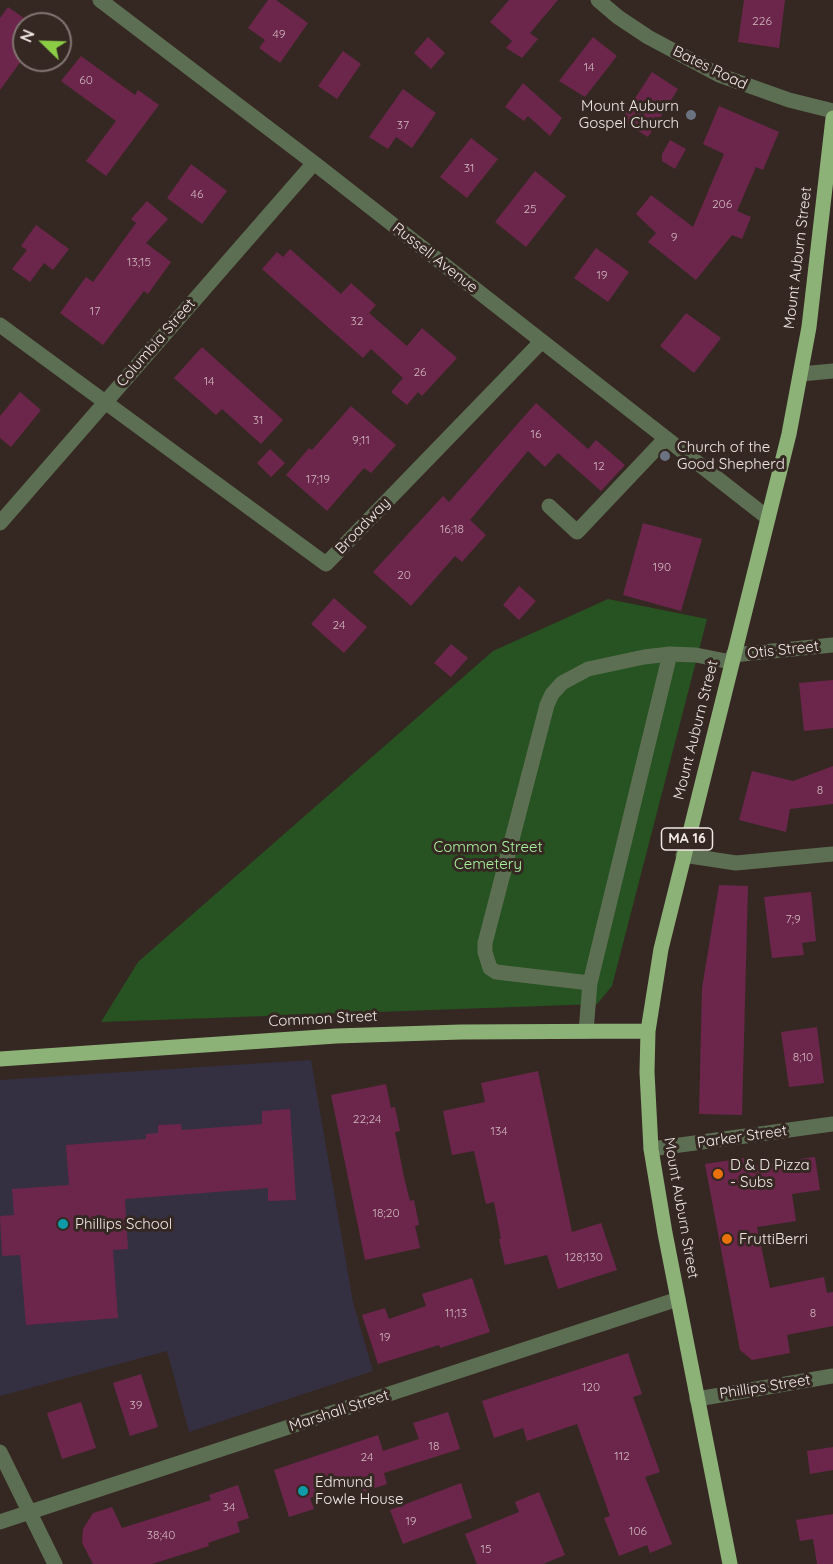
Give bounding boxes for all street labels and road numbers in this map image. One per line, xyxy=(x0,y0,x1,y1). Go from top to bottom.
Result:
street label: Bates Road xyxy=(670,42,750,94)
street label: Mount Auburn Street xyxy=(780,186,816,330)
street label: Russell Avenue xyxy=(389,219,481,297)
street label: Columbia Street xyxy=(113,295,199,391)
street label: Broadway xyxy=(332,494,394,558)
street label: Otis Street xyxy=(746,637,820,663)
street label: Mount Auburn Street xyxy=(670,658,722,802)
road number: MA 16 xyxy=(662,828,712,850)
street label: Common Street xyxy=(268,1007,378,1031)
street label: Parker Street xyxy=(696,1122,788,1152)
street label: Mount Auburn Street xyxy=(660,1136,702,1280)
street label: Phillips Street xyxy=(718,1371,812,1403)
street label: Marshall Street xyxy=(287,1386,391,1436)

